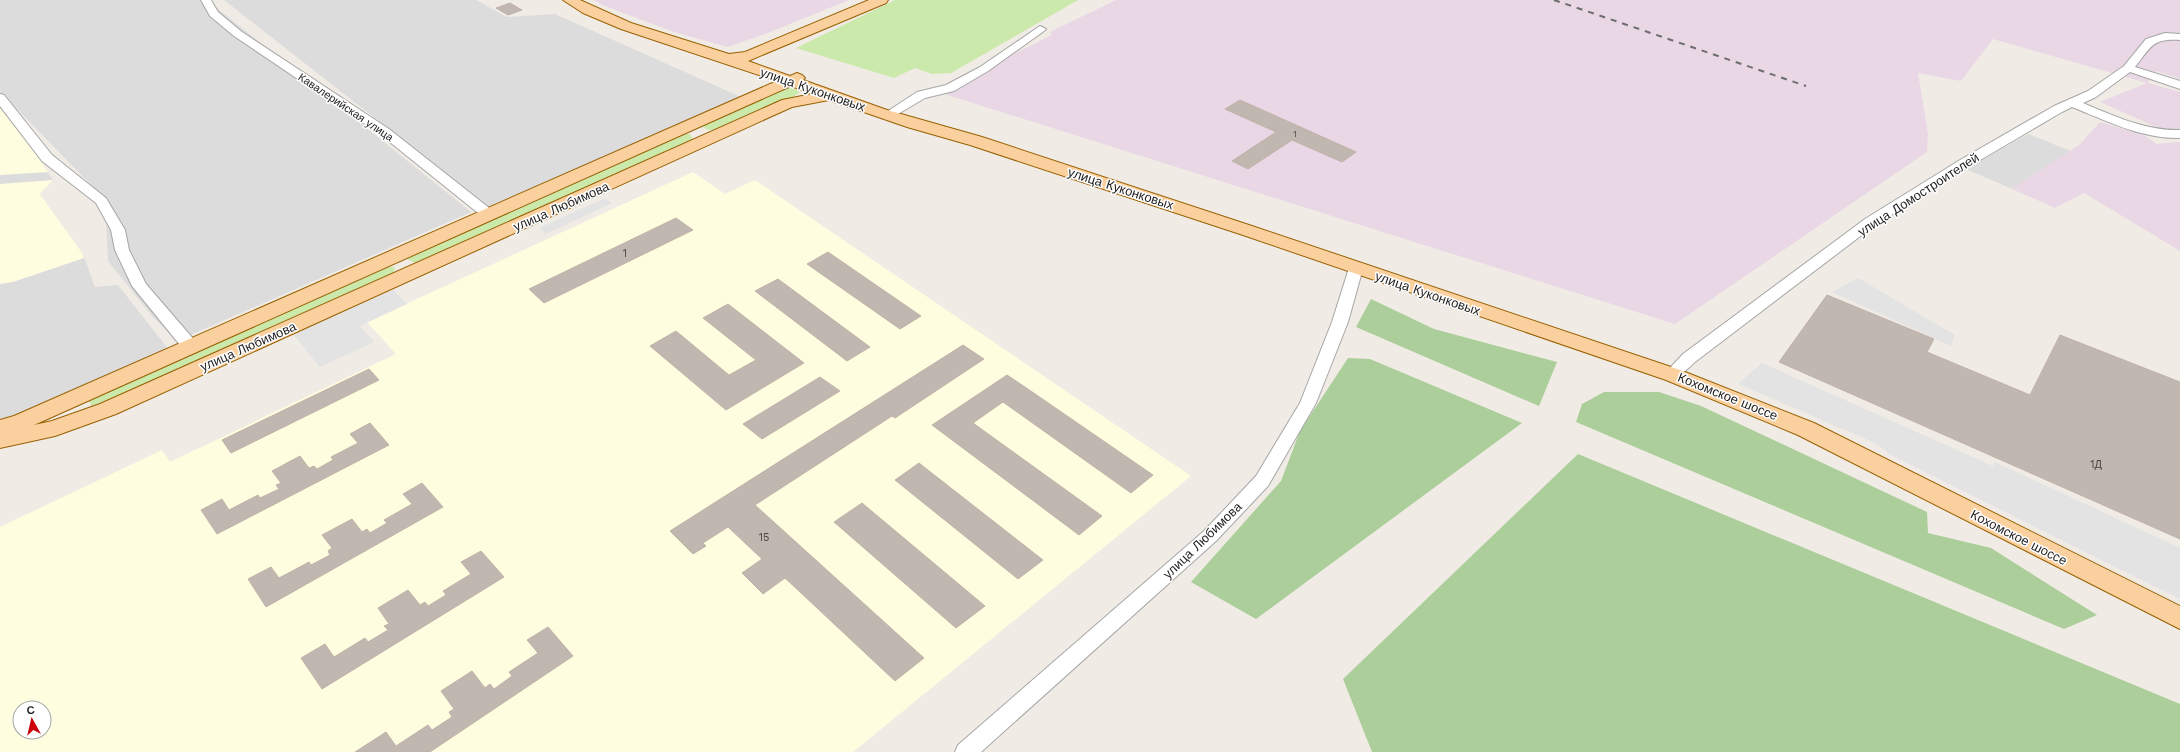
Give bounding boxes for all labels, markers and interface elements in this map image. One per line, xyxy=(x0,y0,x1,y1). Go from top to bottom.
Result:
street label: улица Куконковых xyxy=(758,64,868,115)
street label: Кавалерийская улица xyxy=(296,71,396,145)
house number: 1 xyxy=(1293,129,1297,139)
street label: улица Домостроителей xyxy=(1855,150,1982,239)
street label: улица Куконковых xyxy=(1066,164,1176,213)
street label: улица Любимова xyxy=(511,178,612,234)
house number: 1 xyxy=(623,247,627,260)
street label: улица Куконковых xyxy=(1373,268,1483,319)
street label: улица Любимова xyxy=(198,318,299,374)
street label: Кохомское шоссе xyxy=(1676,370,1780,423)
house number: 1Д xyxy=(2090,458,2102,471)
street label: улица Любимова xyxy=(1160,499,1245,582)
street label: Кохомское шоссе xyxy=(1968,507,2070,568)
house number: 15 xyxy=(759,531,769,544)
north arrow xyxy=(12,700,52,740)
text: С xyxy=(26,704,36,718)

